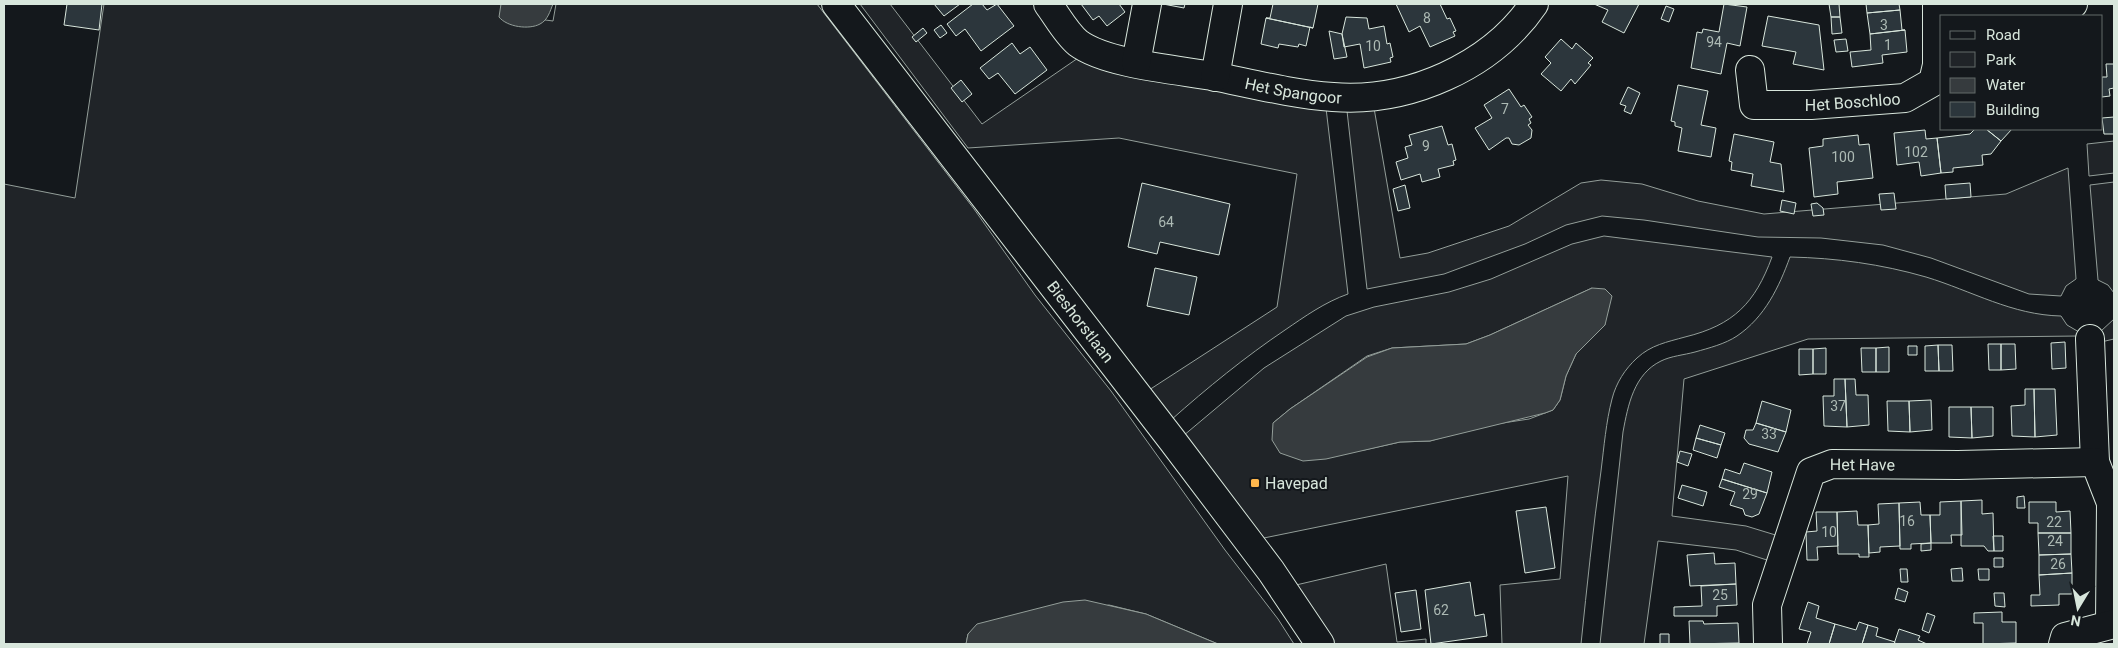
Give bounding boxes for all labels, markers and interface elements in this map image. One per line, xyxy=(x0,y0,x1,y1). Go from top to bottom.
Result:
house number: 8 xyxy=(1423,10,1431,26)
legend xyxy=(1940,15,2103,130)
house number: 3 xyxy=(1880,17,1888,33)
text: Road xyxy=(1986,26,2020,44)
house number: 94 xyxy=(1706,34,1722,50)
house number: 1 xyxy=(1884,37,1892,53)
house number: 10 xyxy=(1365,38,1381,54)
text: Park xyxy=(1986,51,2017,69)
street label: Het Spangoor xyxy=(1243,74,1343,108)
text: Water xyxy=(1986,76,2025,94)
street label: Het Boschloo xyxy=(1805,89,1901,115)
house number: 7 xyxy=(1501,101,1509,117)
text: Building xyxy=(1986,101,2040,119)
house number: 9 xyxy=(1422,138,1430,154)
house number: 102 xyxy=(1904,144,1928,160)
house number: 100 xyxy=(1831,149,1855,165)
house number: 64 xyxy=(1158,214,1174,230)
street label: Bieshorstlaan xyxy=(1043,277,1118,366)
house number: 37 xyxy=(1830,398,1846,414)
house number: 33 xyxy=(1761,426,1777,442)
street label: Het Have xyxy=(1830,455,1895,475)
place label: Havepad xyxy=(1265,474,1328,493)
marker: Havepad xyxy=(1249,477,1261,489)
house number: 29 xyxy=(1742,486,1758,502)
house number: 16 xyxy=(1899,513,1915,529)
house number: 22 xyxy=(2046,514,2062,530)
house number: 10 xyxy=(1821,524,1837,540)
house number: 24 xyxy=(2047,533,2063,549)
house number: 26 xyxy=(2050,556,2066,572)
north arrow xyxy=(2053,583,2103,633)
house number: 25 xyxy=(1712,587,1728,603)
house number: 62 xyxy=(1433,602,1449,618)
text: N xyxy=(2069,612,2082,630)

